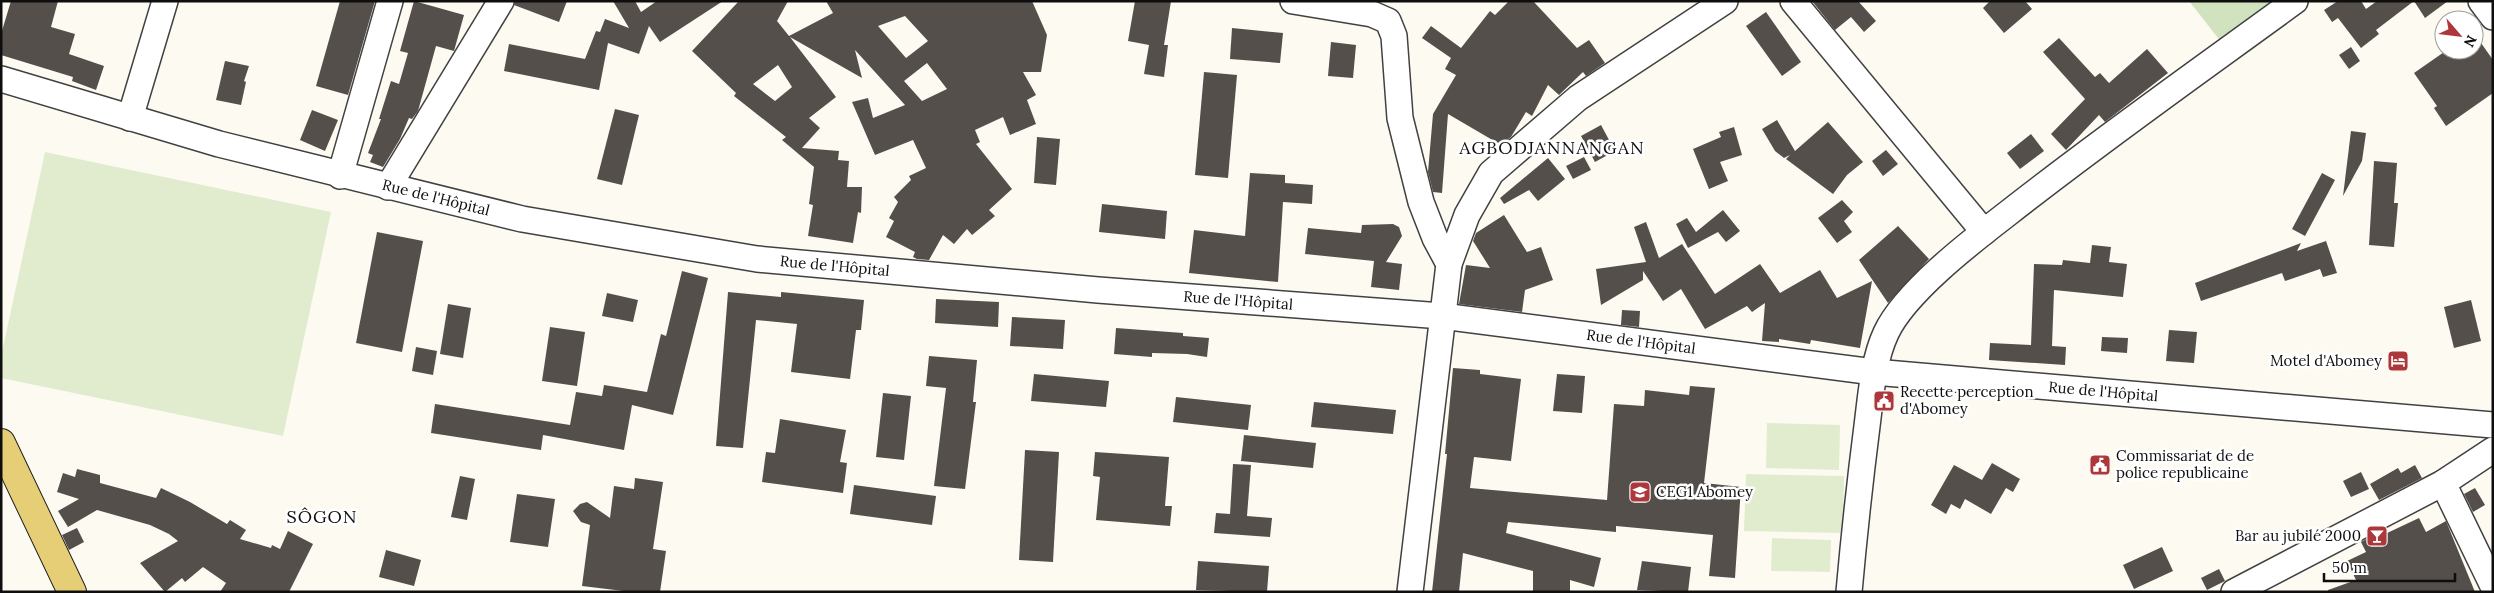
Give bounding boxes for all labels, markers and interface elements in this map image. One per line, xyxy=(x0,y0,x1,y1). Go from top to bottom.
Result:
north arrow xyxy=(2434,10,2484,60)
text: N xyxy=(2460,32,2481,50)
district label: AGBODJANNANGAN xyxy=(1458,136,1645,159)
street label: Rue de l'Hôpital xyxy=(380,175,492,220)
street label: Rue de l'Hôpital xyxy=(779,251,890,280)
street label: Rue de l'Hôpital xyxy=(1183,286,1294,314)
street label: Rue de l'Hôpital xyxy=(1585,325,1697,358)
hotel icon: Motel d'Abomey xyxy=(2386,349,2410,373)
place label: Motel d'Abomey xyxy=(2270,351,2382,370)
street label: Rue de l'Hôpital xyxy=(2048,377,2159,405)
place label: Recette perception d'Abomey xyxy=(1900,382,2034,418)
public building icon: Recette perception d'Abomey xyxy=(1872,389,1896,413)
place label: Commissariat de de police republicaine xyxy=(2116,446,2254,482)
public building icon: Commissariat de de police republicaine xyxy=(2088,453,2112,477)
school or university icon: CEG1 Abomey xyxy=(1628,480,1652,504)
place label: CEG1 Abomey xyxy=(1656,482,1753,501)
district label: SÔGON xyxy=(287,505,357,528)
bar icon: Bar au jubilé 2000 xyxy=(2365,524,2389,548)
place label: Bar au jubilé 2000 xyxy=(2235,526,2361,545)
scale bar xyxy=(2324,550,2455,582)
text: 50 m xyxy=(2332,558,2367,577)

